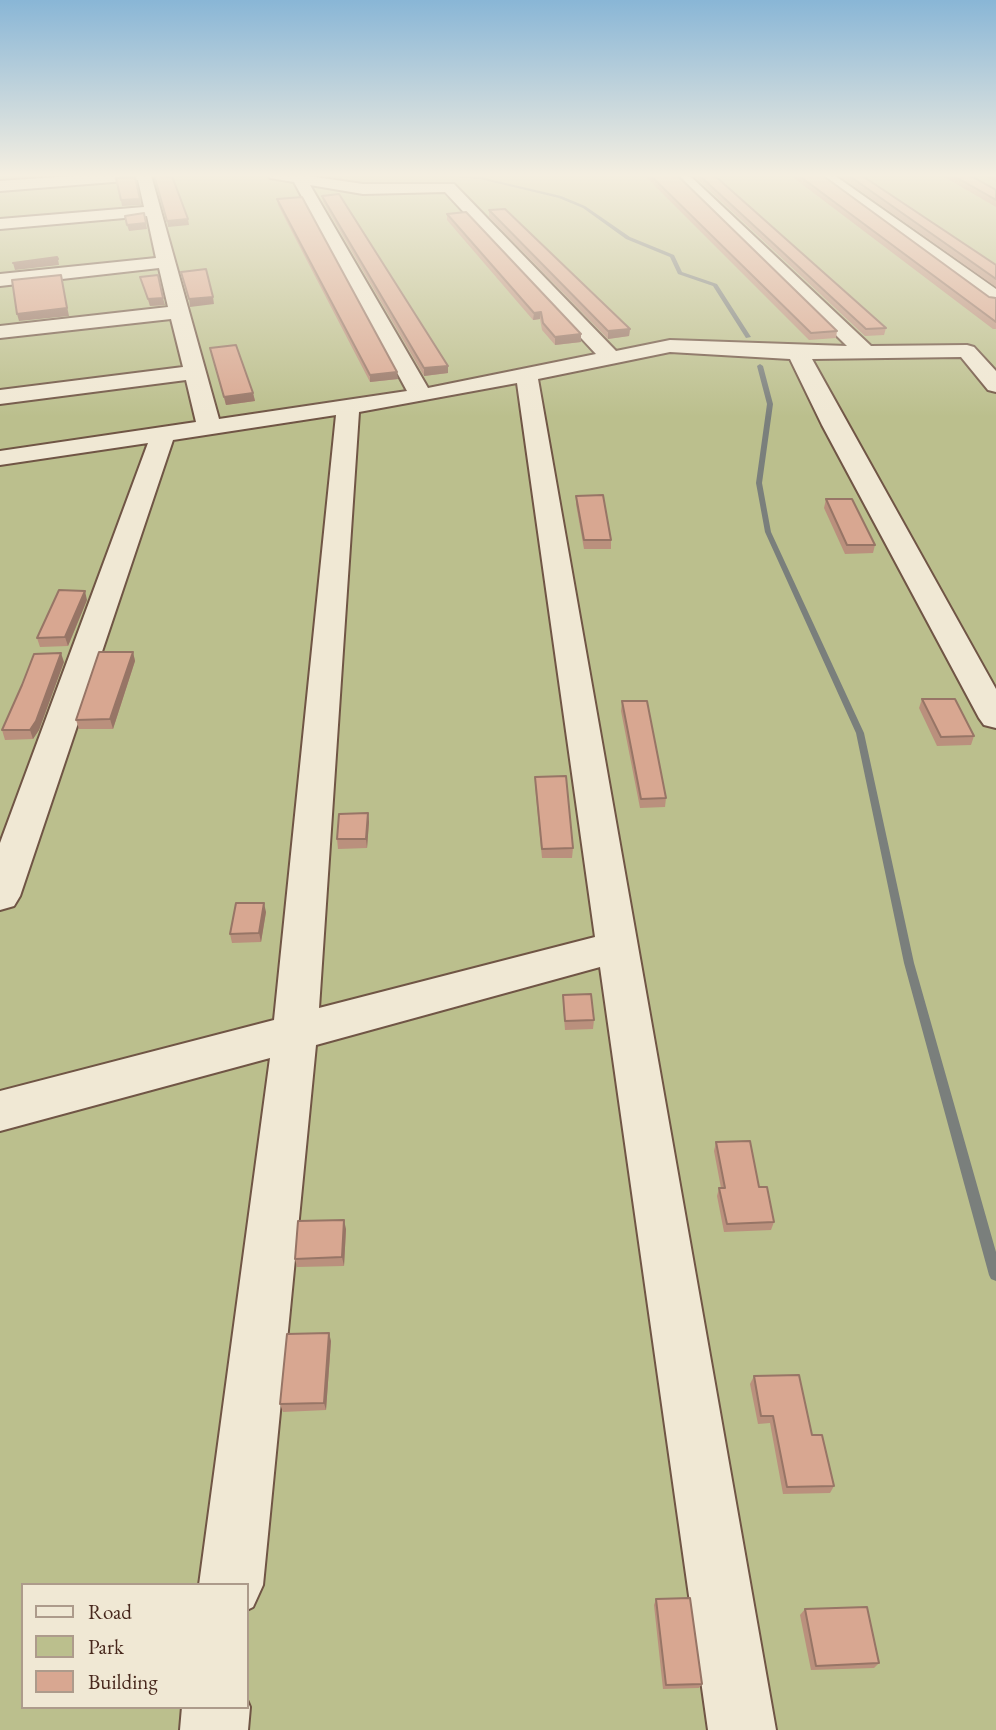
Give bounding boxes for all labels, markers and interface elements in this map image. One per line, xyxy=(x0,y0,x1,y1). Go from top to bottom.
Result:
legend xyxy=(21,1583,248,1709)
text: Road xyxy=(88,1598,132,1625)
text: Park xyxy=(88,1633,124,1660)
text: Building xyxy=(88,1668,158,1695)

